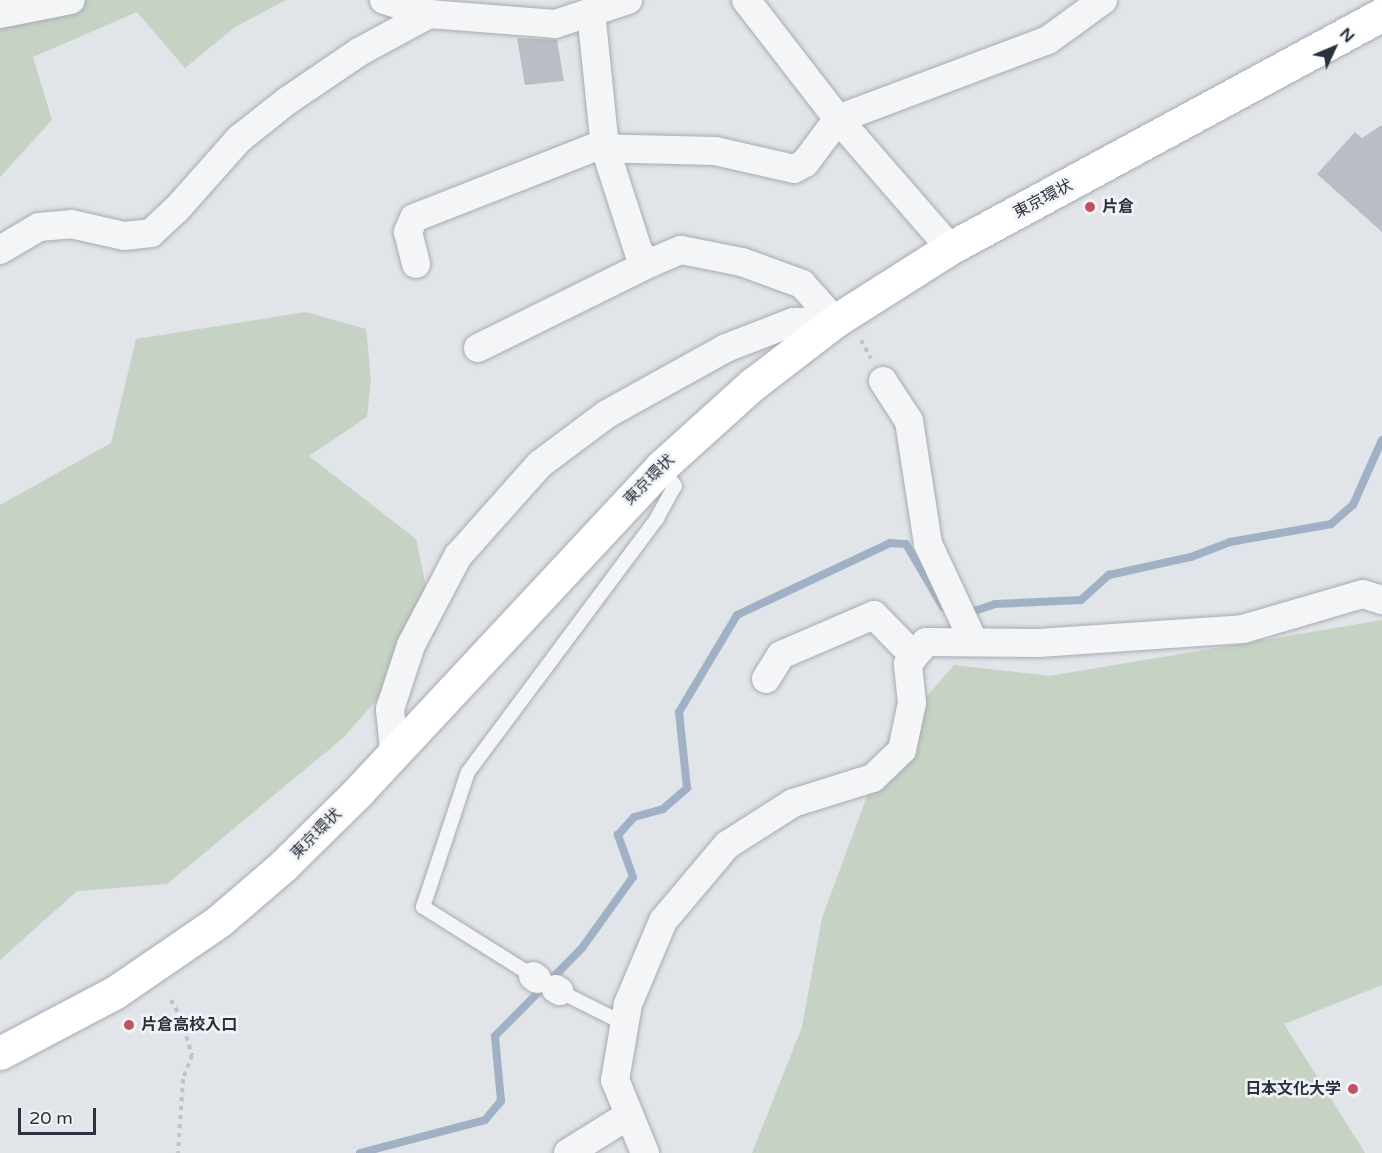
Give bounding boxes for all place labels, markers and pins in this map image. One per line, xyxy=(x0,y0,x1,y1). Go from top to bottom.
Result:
place label: 片倉 xyxy=(1102,197,1134,217)
marker: 片倉 xyxy=(1083,200,1097,214)
place label: 片倉高校入口 xyxy=(141,1015,237,1035)
marker: 片倉高校入口 xyxy=(122,1018,136,1032)
place label: 日本文化大学 xyxy=(1245,1079,1341,1099)
marker: 日本文化大学 xyxy=(1346,1082,1360,1096)

